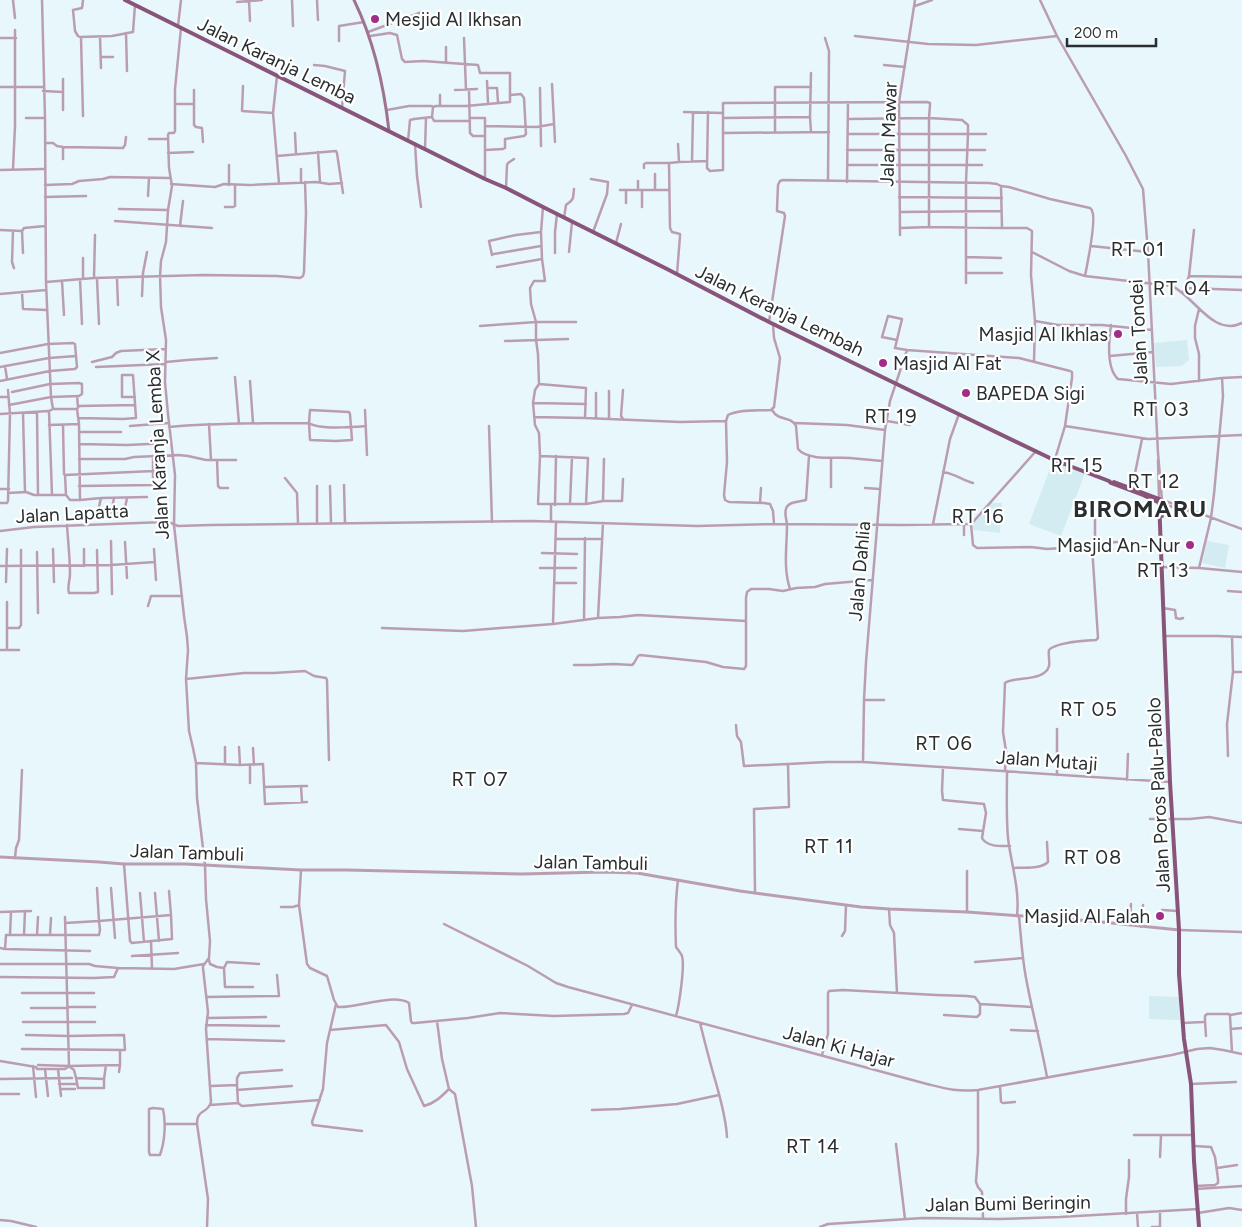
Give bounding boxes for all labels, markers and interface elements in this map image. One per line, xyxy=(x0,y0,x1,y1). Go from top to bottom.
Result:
place label: Mesjid Al Ikhsan xyxy=(385,8,522,31)
street label: Jalan Karanja Lemba xyxy=(194,12,360,109)
marker: Mesjid Al Ikhsan xyxy=(369,13,381,25)
scale bar xyxy=(1067,15,1156,47)
text: 200 m xyxy=(1074,24,1118,42)
street label: Jalan Mawar xyxy=(875,81,902,187)
district label: RT 01 xyxy=(1111,237,1165,261)
street label: Jalan Keranja Lembah xyxy=(692,260,868,361)
district label: RT 04 xyxy=(1153,276,1211,300)
street label: Jalan Tondei xyxy=(1124,279,1153,385)
place label: Masjid Al Ikhlas xyxy=(979,323,1108,346)
marker: Masjid Al Ikhlas xyxy=(1112,328,1124,340)
street label: Jalan Karanja Lemba X xyxy=(141,349,174,540)
place label: Masjid Al Fat xyxy=(893,352,1002,375)
marker: Masjid Al Fat xyxy=(877,357,889,369)
place label: BAPEDA Sigi xyxy=(976,382,1085,405)
marker: BAPEDA Sigi xyxy=(960,387,972,399)
district label: RT 03 xyxy=(1132,397,1190,421)
district label: RT 19 xyxy=(864,404,918,428)
district label: RT 15 xyxy=(1050,453,1104,477)
district label: RT 12 xyxy=(1128,469,1180,493)
district label: BIROMARU xyxy=(1073,494,1207,523)
street label: Jalan Lapatta xyxy=(15,499,129,528)
district label: RT 16 xyxy=(951,504,1005,528)
street label: Jalan Dahlia xyxy=(844,520,875,622)
place label: Masjid An-Nur xyxy=(1057,534,1181,557)
marker: Masjid An-Nur xyxy=(1184,539,1196,551)
district label: RT 13 xyxy=(1137,558,1189,582)
district label: RT 05 xyxy=(1060,697,1118,721)
street label: Jalan Poros Palu-Palolo xyxy=(1142,697,1175,893)
district label: RT 06 xyxy=(915,731,973,755)
street label: Jalan Mutaji xyxy=(995,745,1098,776)
district label: RT 07 xyxy=(452,767,509,791)
district label: RT 11 xyxy=(804,834,854,858)
street label: Jalan Tambuli xyxy=(130,839,244,866)
district label: RT 08 xyxy=(1064,845,1122,869)
street label: Jalan Tambuli xyxy=(534,850,648,875)
place label: Masjid Al Falah xyxy=(1024,905,1150,928)
marker: Masjid Al Falah xyxy=(1154,910,1166,922)
street label: Jalan Ki Hajar xyxy=(781,1021,898,1073)
district label: RT 14 xyxy=(786,1134,840,1158)
street label: Jalan Bumi Beringin xyxy=(925,1191,1091,1216)

